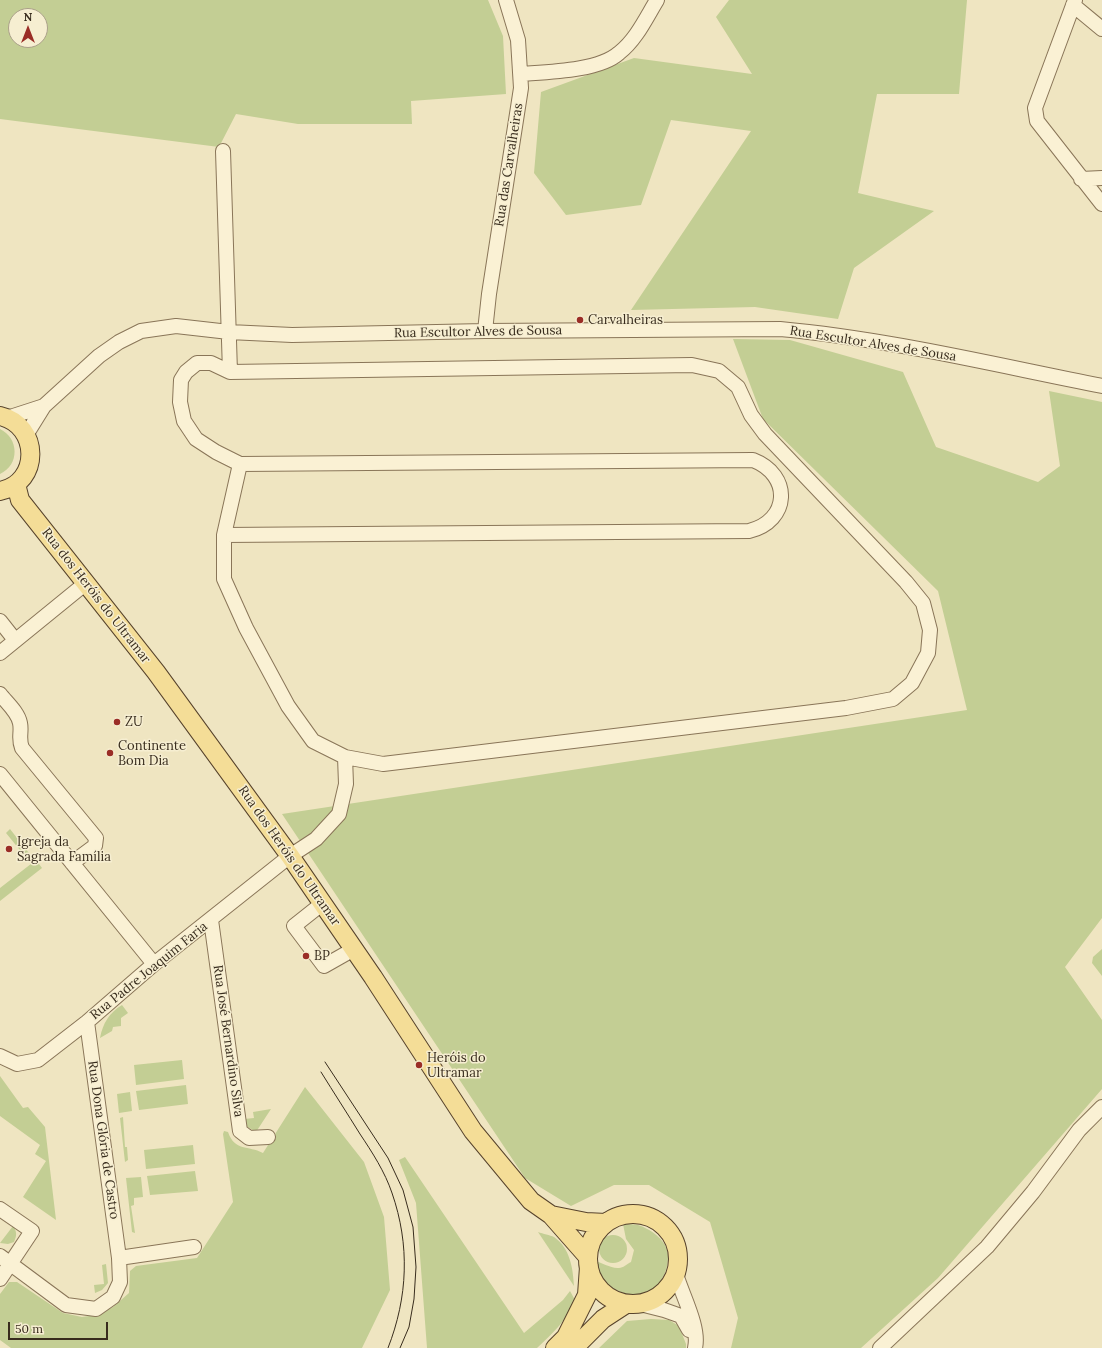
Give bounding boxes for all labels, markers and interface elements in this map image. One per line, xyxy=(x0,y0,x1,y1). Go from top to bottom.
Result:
north arrow xyxy=(8,8,48,48)
text: N xyxy=(24,10,32,24)
street label: Rua das Carvalheiras xyxy=(492,102,526,228)
place label: Carvalheiras xyxy=(588,312,663,328)
marker: Carvalheiras xyxy=(575,315,585,325)
street label: Rua Escultor Alves de Sousa xyxy=(394,323,562,341)
street label: Rua Escultor Alves de Sousa xyxy=(789,323,957,365)
street label: Rua dos Heróis do Ultramar xyxy=(38,525,154,667)
place label: ZU xyxy=(125,714,143,730)
marker: ZU xyxy=(112,717,122,727)
place label: Continente Bom Dia xyxy=(118,738,186,769)
marker: Continente Bom Dia xyxy=(105,748,115,758)
street label: Rua dos Heróis do Ultramar xyxy=(235,783,343,929)
place label: Igreja da Sagrada Família xyxy=(17,834,111,865)
marker: Igreja da Sagrada Família xyxy=(4,844,14,854)
street label: Rua Padre Joaquim Faria xyxy=(87,919,211,1023)
place label: BP xyxy=(314,948,330,964)
marker: BP xyxy=(301,951,311,961)
street label: Rua José Bernardino Silva xyxy=(210,964,246,1118)
place label: Heróis do Ultramar xyxy=(427,1050,486,1081)
street label: Rua Dona Glória de Castro xyxy=(84,1060,122,1220)
marker: Heróis do Ultramar xyxy=(414,1060,424,1070)
scale bar xyxy=(10,1314,110,1340)
text: 50 m xyxy=(15,1321,43,1336)

